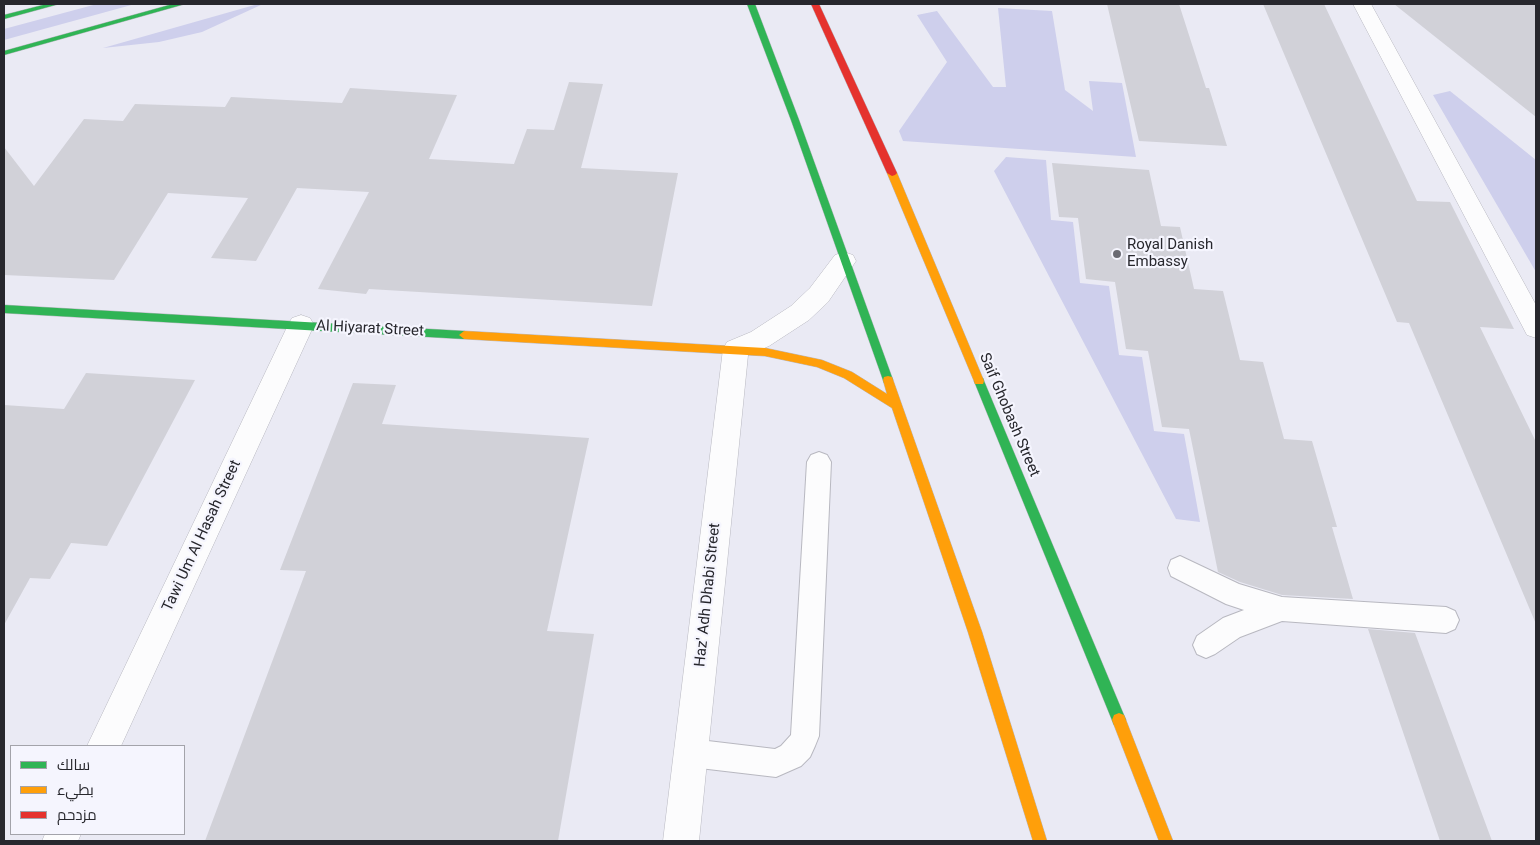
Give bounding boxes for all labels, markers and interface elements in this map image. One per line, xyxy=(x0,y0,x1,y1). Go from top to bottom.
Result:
place label: Royal Danish Embassy xyxy=(1127,236,1213,271)
marker: Royal Danish Embassy xyxy=(1111,248,1123,260)
street label: Al Hiyarat Street xyxy=(316,317,424,341)
street label: Saif Ghobash Street xyxy=(975,350,1043,480)
street label: Tawi Um Al Hasah Street xyxy=(159,457,245,615)
street label: Haz' Adh Dhabi Street xyxy=(691,522,725,668)
legend xyxy=(10,745,185,835)
text: سالك xyxy=(57,756,90,774)
text: بطيء xyxy=(57,781,94,799)
text: مزدحم xyxy=(57,806,97,824)

